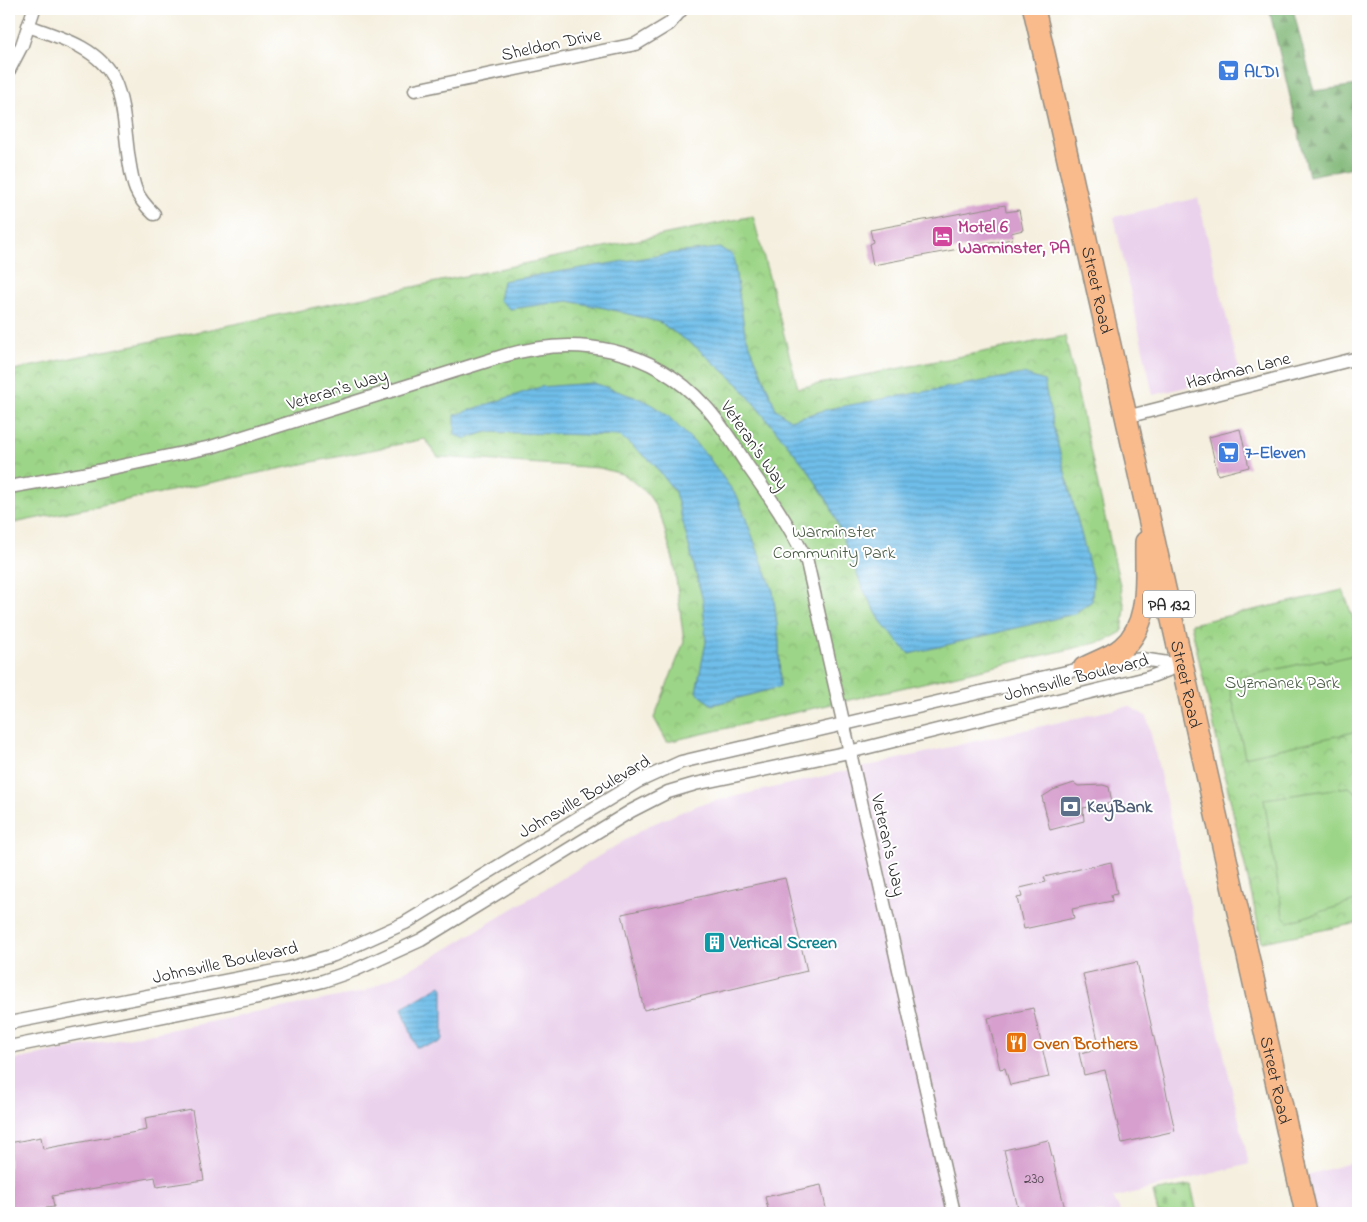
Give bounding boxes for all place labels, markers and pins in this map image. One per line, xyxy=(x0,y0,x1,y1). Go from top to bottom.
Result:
supermarket icon: ALDI xyxy=(1216,59,1240,83)
place label: ALDI xyxy=(1244,60,1279,86)
place label: Motel 6 Warminster, PA xyxy=(958,215,1070,262)
hotel icon: Motel 6 Warminster, PA xyxy=(930,224,954,248)
supermarket icon: 7-Eleven xyxy=(1217,440,1241,464)
place label: 7-Eleven xyxy=(1245,441,1306,467)
bank icon: KeyBank xyxy=(1059,794,1083,818)
place label: KeyBank xyxy=(1087,795,1154,822)
building icon: Vertical Screen xyxy=(702,930,726,954)
place label: Vertical Screen xyxy=(729,931,837,957)
restaurant icon: Oven Brothers xyxy=(1005,1031,1029,1055)
place label: Oven Brothers xyxy=(1033,1032,1138,1058)

